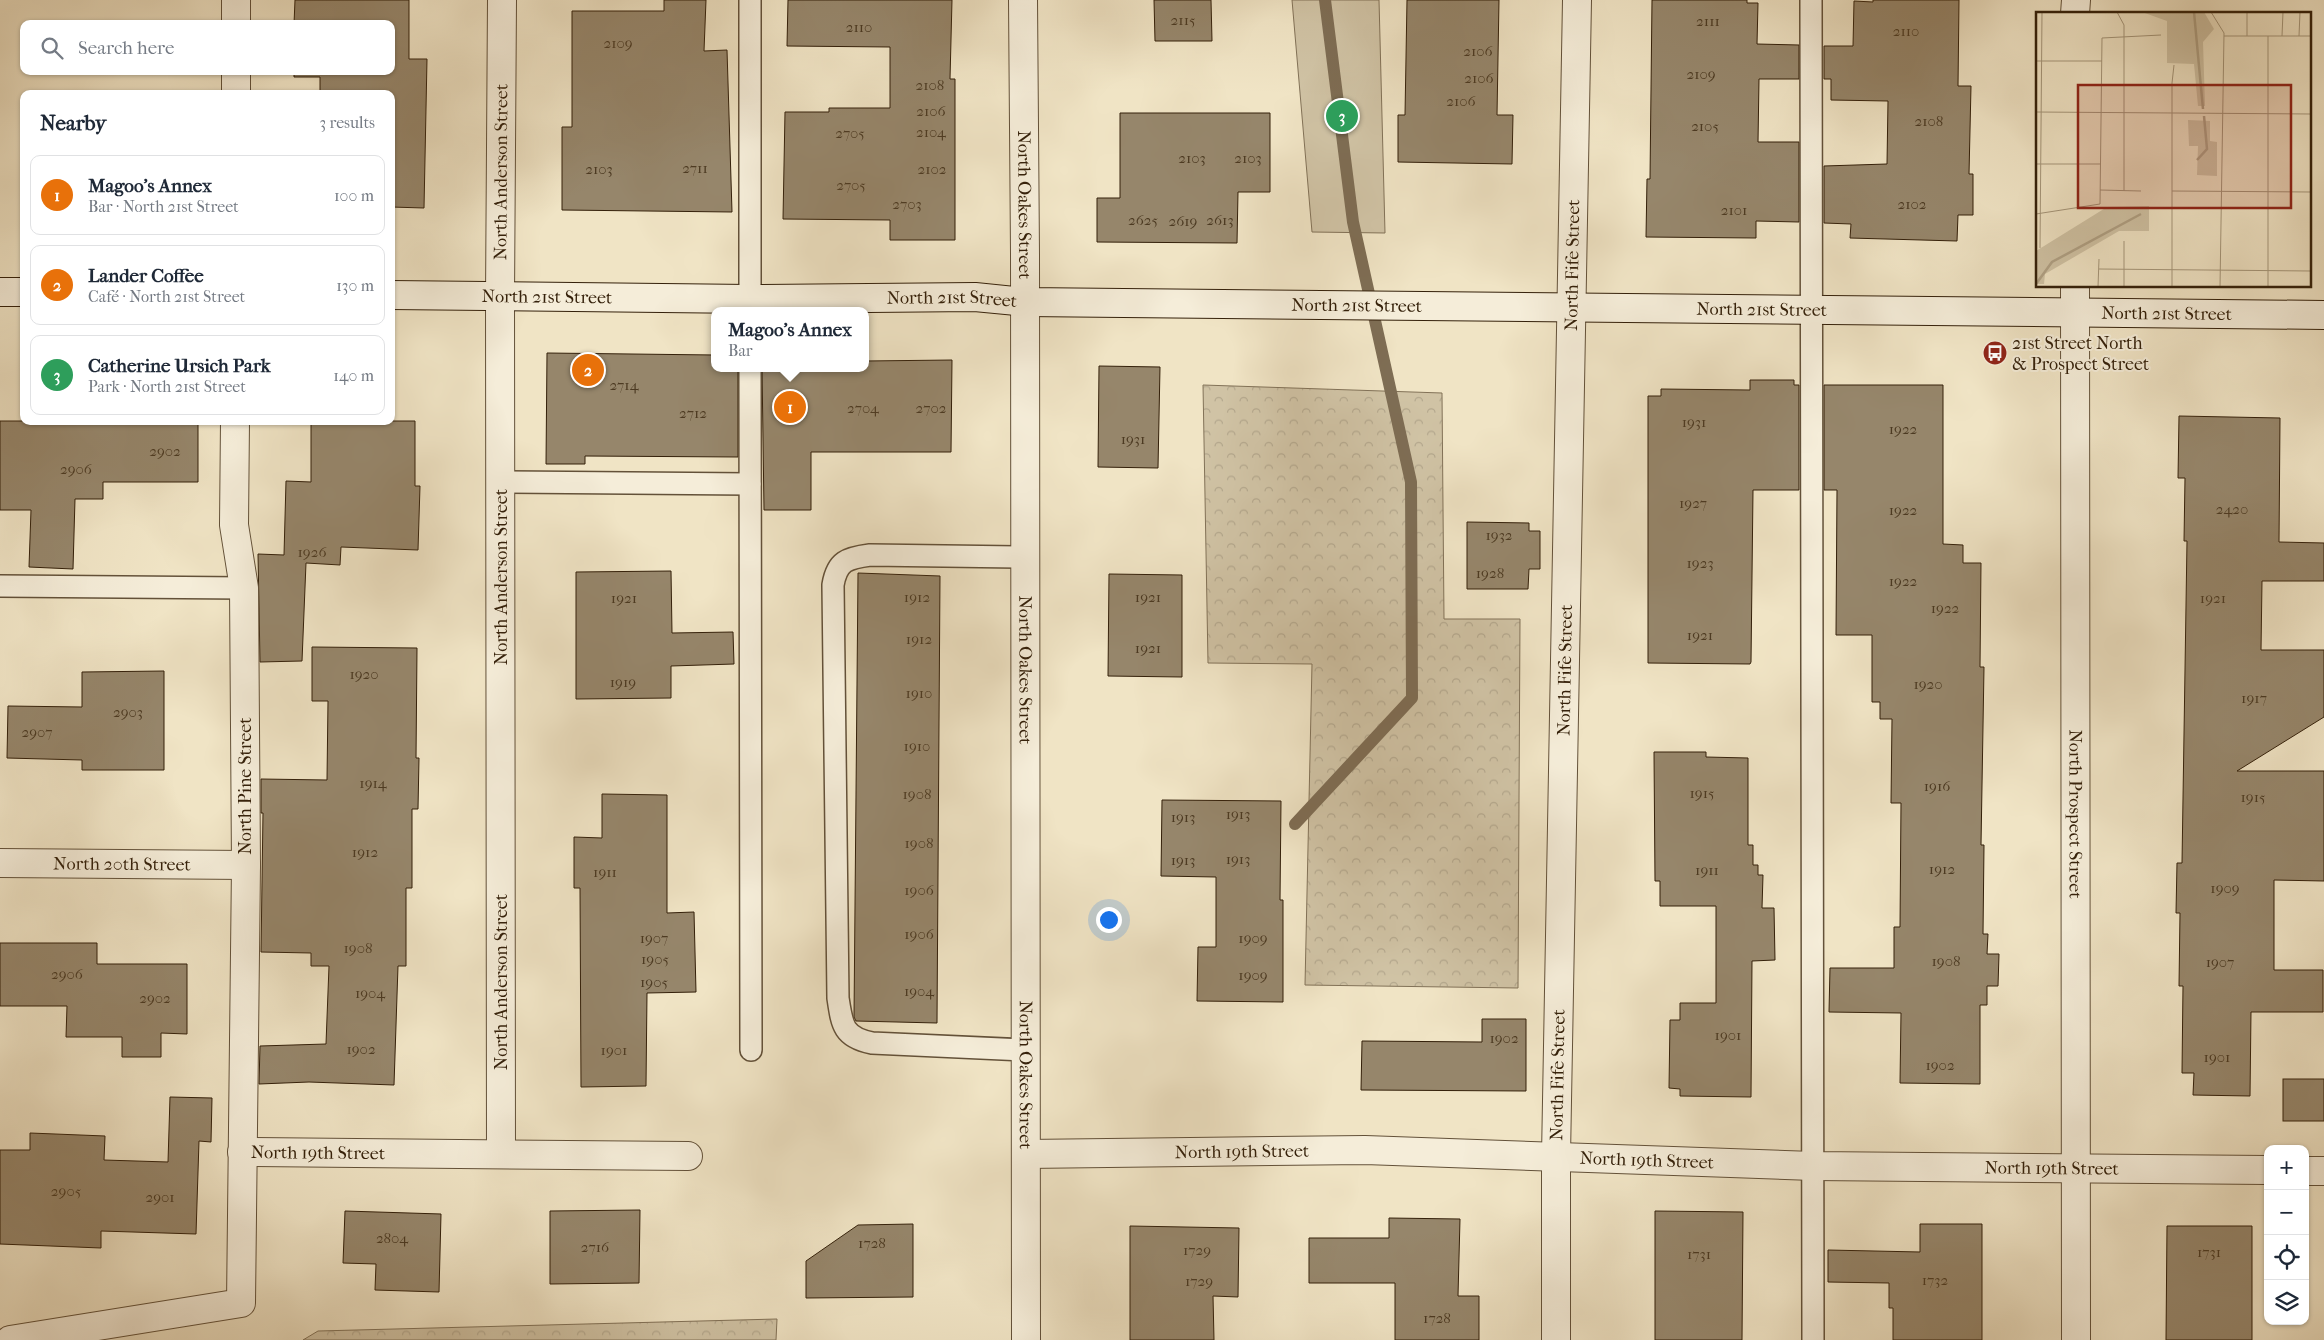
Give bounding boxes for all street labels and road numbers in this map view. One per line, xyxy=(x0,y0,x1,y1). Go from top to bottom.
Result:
street label: North Anderson Street xyxy=(490,83,512,260)
street label: North Oakes Street xyxy=(1013,130,1035,280)
street label: North Fife Street xyxy=(1561,199,1584,331)
street label: North 21st Street xyxy=(482,286,613,308)
street label: North 21st Street xyxy=(887,287,1019,312)
street label: North 21st Street xyxy=(1291,295,1423,317)
street label: North 21st Street xyxy=(1696,299,1828,321)
street label: North 21st Street xyxy=(2101,303,2233,325)
street label: North Anderson Street xyxy=(491,488,512,665)
street label: North Oakes Street xyxy=(1014,595,1035,745)
street label: North Fife Street xyxy=(1554,604,1577,736)
street label: North Pine Street xyxy=(235,717,256,855)
street label: North Prospect Street xyxy=(2064,729,2086,899)
street label: North 20th Street xyxy=(53,853,191,876)
street label: North Anderson Street xyxy=(491,893,512,1070)
street label: North Oakes Street xyxy=(1015,1000,1036,1150)
street label: North Fife Street xyxy=(1546,1009,1570,1141)
street label: North 19th Street xyxy=(1175,1141,1310,1163)
street label: North 19th Street xyxy=(251,1142,386,1164)
street label: North 19th Street xyxy=(1579,1148,1715,1173)
street label: North 19th Street xyxy=(1984,1158,2120,1180)

